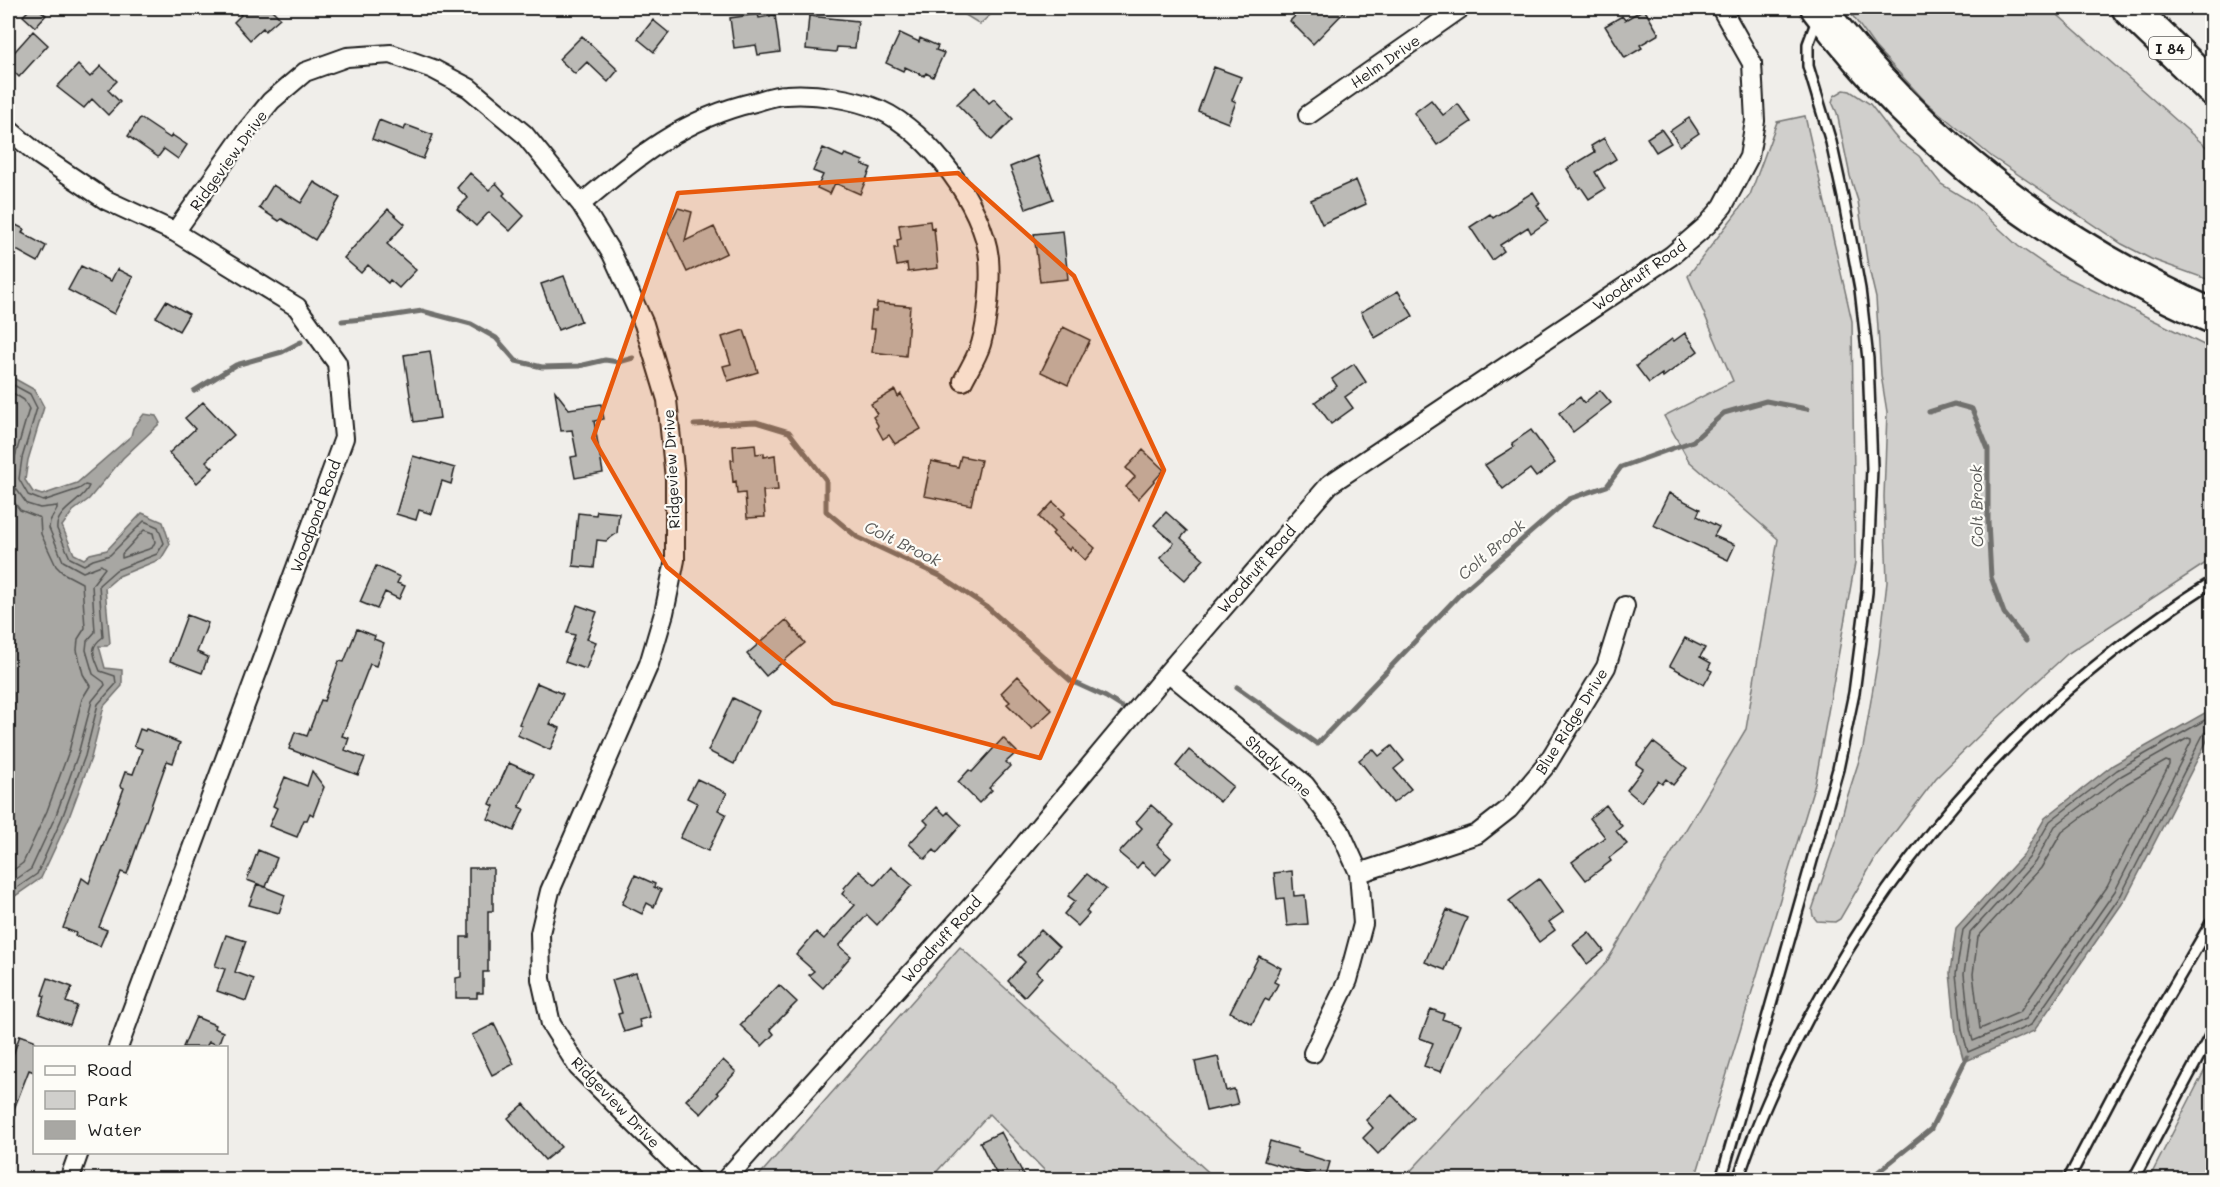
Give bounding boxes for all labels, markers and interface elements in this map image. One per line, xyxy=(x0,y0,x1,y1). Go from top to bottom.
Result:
street label: Helm Drive xyxy=(1346,30,1424,92)
road number: I 84 xyxy=(2149,37,2191,59)
street label: Ridgeview Drive xyxy=(185,106,271,214)
street label: Woodruff Road xyxy=(1588,235,1690,315)
street label: Ridgeview Drive xyxy=(658,409,684,529)
street label: Woodpond Road xyxy=(285,457,345,575)
water label: Colt Brook xyxy=(1965,464,1987,547)
water label: Colt Brook xyxy=(1453,514,1529,584)
water label: Colt Brook xyxy=(861,515,945,571)
street label: Woodruff Road xyxy=(1212,521,1300,617)
street label: Blue Ridge Drive xyxy=(1530,664,1612,778)
street label: Shady Lane xyxy=(1241,731,1317,801)
street label: Woodruff Road xyxy=(897,891,985,987)
legend xyxy=(33,1046,228,1154)
street label: Ridgeview Drive xyxy=(567,1052,665,1152)
text: Road xyxy=(87,1057,132,1081)
text: Park xyxy=(87,1087,128,1111)
text: Water xyxy=(87,1117,142,1141)

